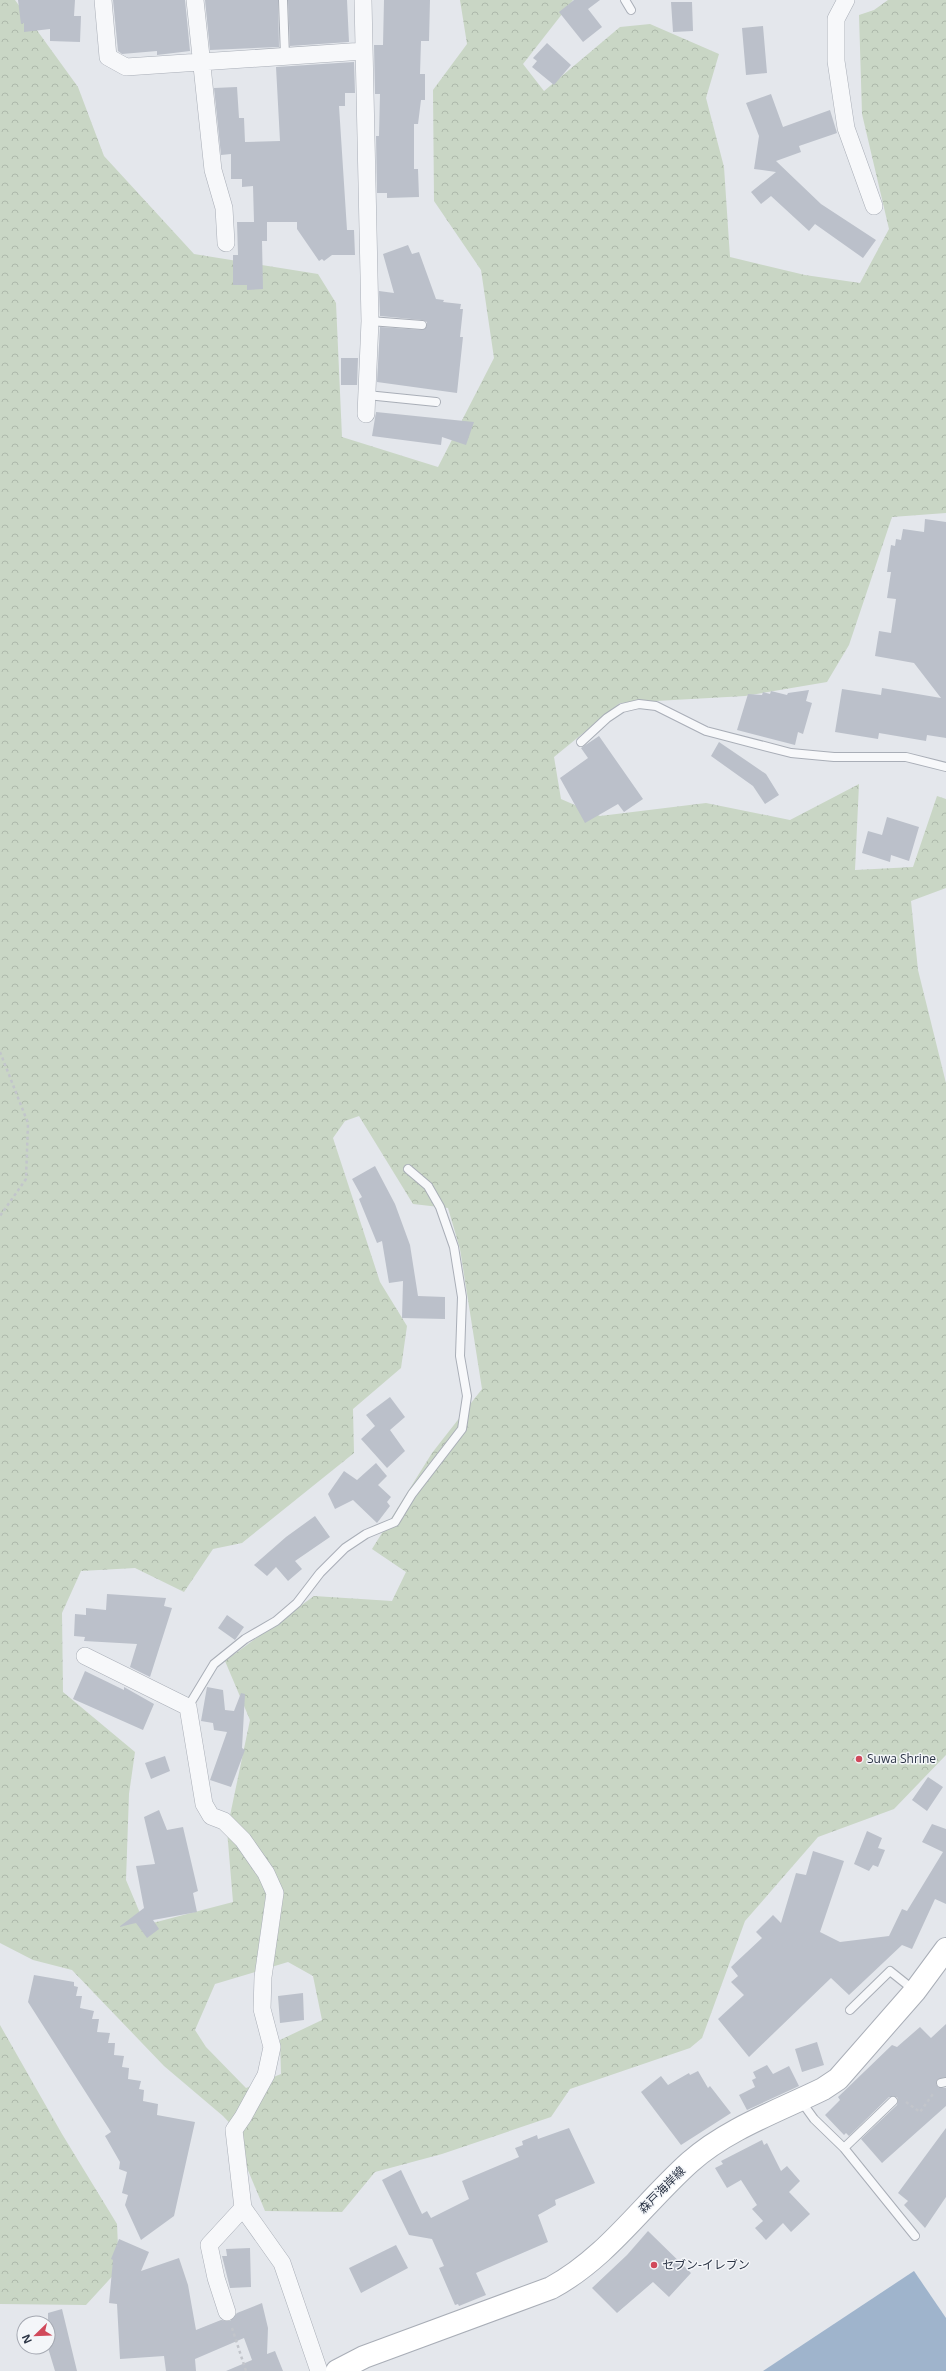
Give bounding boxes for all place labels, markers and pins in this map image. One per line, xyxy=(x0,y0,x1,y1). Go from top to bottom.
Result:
place label: Suwa Shrine xyxy=(867,1750,936,1767)
marker: Suwa Shrine xyxy=(854,1754,864,1764)
place label: セブン-イレブン xyxy=(662,2256,750,2273)
marker: セブン-イレブン xyxy=(649,2260,659,2270)

